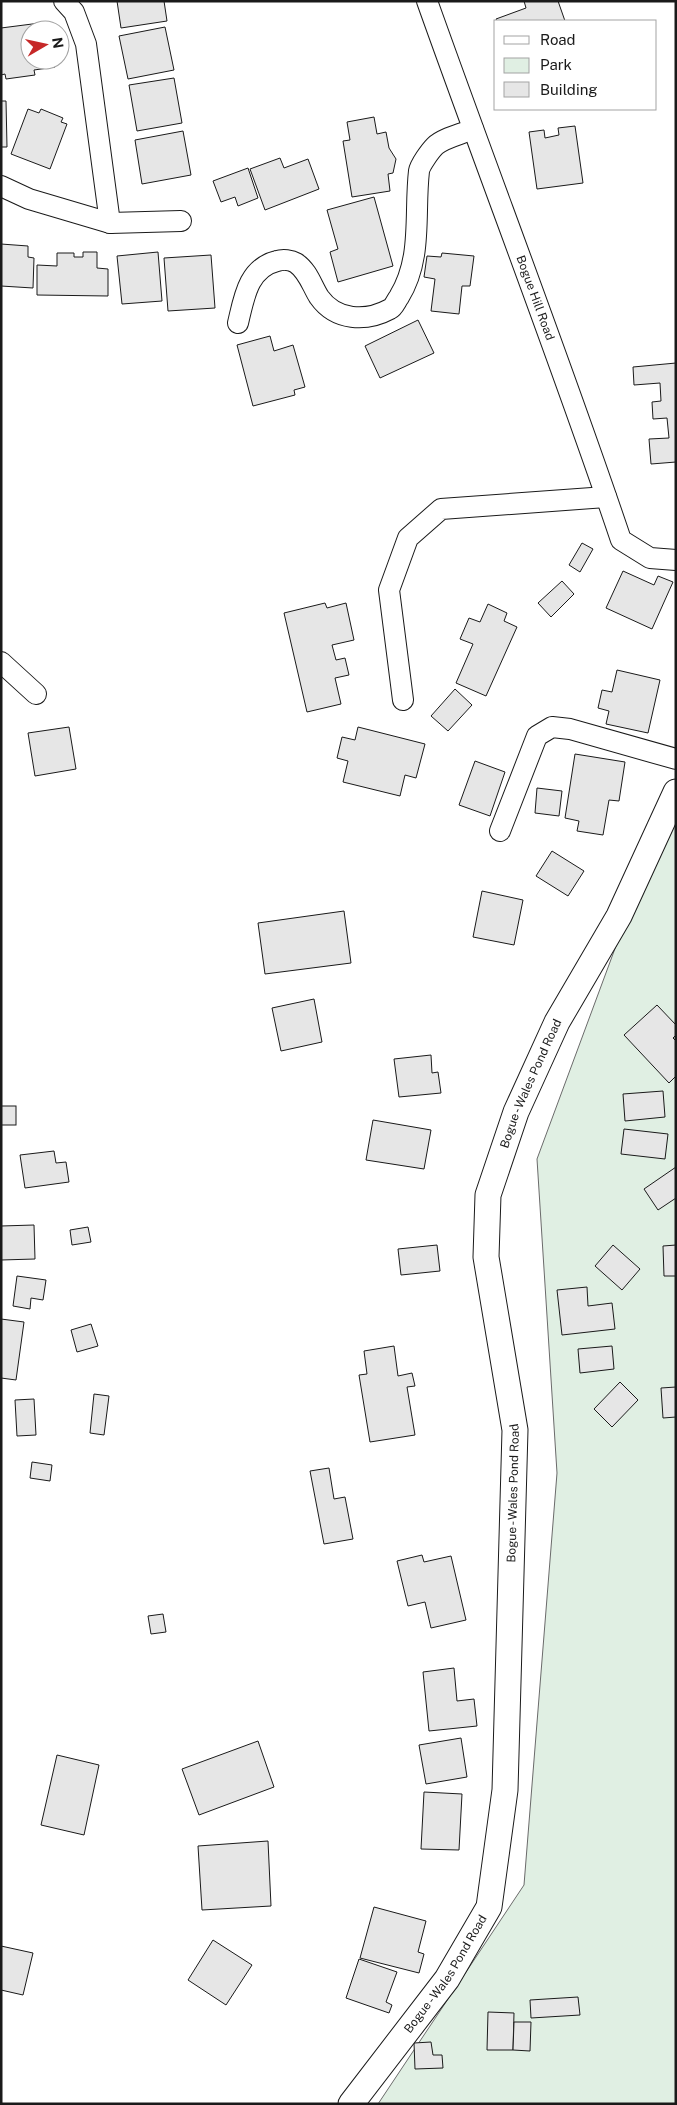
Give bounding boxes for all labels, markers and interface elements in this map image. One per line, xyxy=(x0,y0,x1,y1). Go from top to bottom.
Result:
north arrow xyxy=(20,20,70,70)
legend xyxy=(494,20,657,110)
text: Road xyxy=(540,31,576,48)
text: N xyxy=(49,36,67,50)
text: Park xyxy=(540,56,572,73)
text: Building xyxy=(540,81,598,98)
street label: Bogue Hill Road xyxy=(513,253,557,342)
street label: Bogue - Wales Pond Road xyxy=(497,1017,564,1150)
street label: Bogue - Wales Pond Road xyxy=(504,1423,522,1563)
street label: Bogue - Wales Pond Road xyxy=(401,1912,490,2036)

